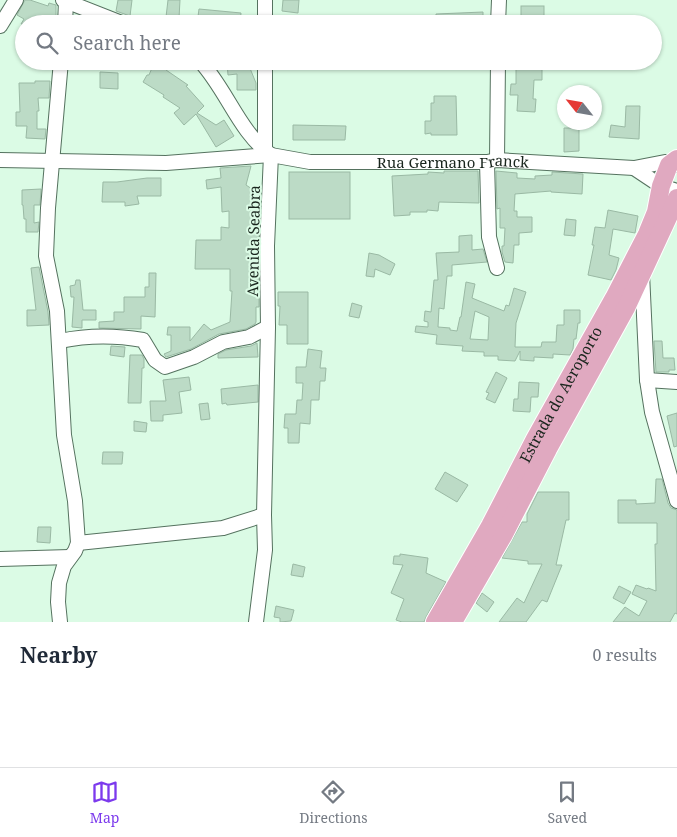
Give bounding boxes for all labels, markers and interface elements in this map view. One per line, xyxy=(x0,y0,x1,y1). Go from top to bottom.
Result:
search box xyxy=(15,15,662,70)
icon: search xyxy=(33,29,61,57)
text: Search here xyxy=(73,30,181,56)
north arrow xyxy=(557,85,602,130)
street label: Rua Germano Franck xyxy=(377,150,530,172)
street label: Avenida Seabra xyxy=(242,185,264,297)
street label: Estrada do Aeroporto xyxy=(515,323,606,466)
text: Nearby xyxy=(20,641,98,669)
text: 0 results xyxy=(593,644,657,666)
tab: Map xyxy=(90,778,119,827)
tab: Directions xyxy=(299,778,368,827)
tab: Saved xyxy=(547,778,587,827)

